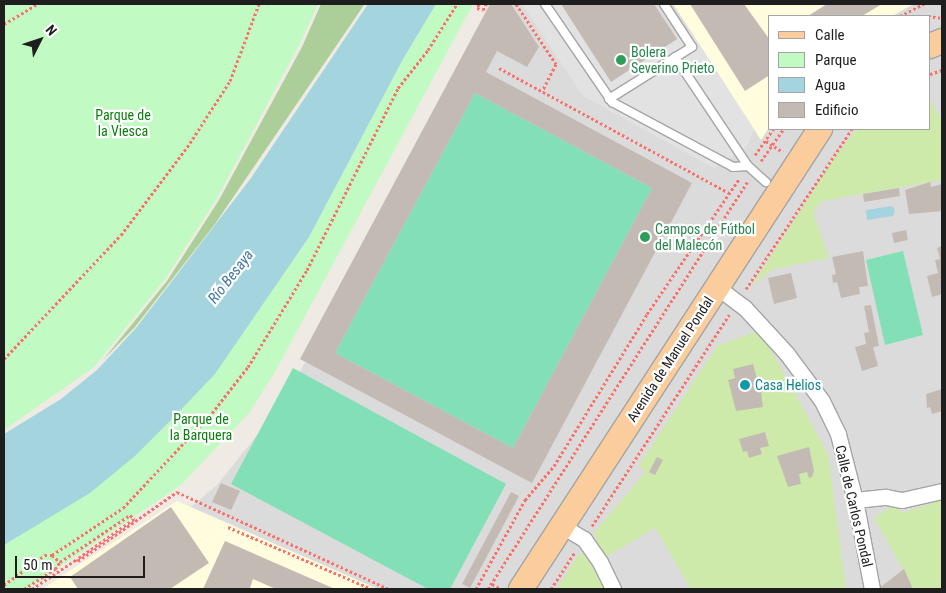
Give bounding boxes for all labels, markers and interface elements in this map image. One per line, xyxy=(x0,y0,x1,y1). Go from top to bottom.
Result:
north arrow xyxy=(15,15,65,65)
legend xyxy=(768,15,931,130)
text: N xyxy=(42,22,60,39)
text: Calle xyxy=(815,26,845,44)
place label: Bolera Severino Prieto xyxy=(631,44,715,76)
text: Parque xyxy=(815,51,857,69)
marker: Bolera Severino Prieto xyxy=(615,54,627,66)
text: Agua xyxy=(815,76,845,94)
text: Edificio xyxy=(815,101,858,119)
park label: Parque de la Viesca xyxy=(95,107,151,140)
place label: Campos de Fútbol del Malecón xyxy=(655,221,755,253)
marker: Campos de Fútbol del Malecón xyxy=(639,231,651,243)
water label: Río Besaya xyxy=(205,247,257,307)
street label: Avenida de Manuel Pondal xyxy=(623,293,717,425)
place label: Casa Helios xyxy=(755,377,821,393)
marker: Casa Helios xyxy=(739,379,751,391)
park label: Parque de la Barquera xyxy=(170,411,232,444)
street label: Calle de Carlos Pondal xyxy=(832,443,876,569)
scale bar xyxy=(18,546,148,578)
text: 50 m xyxy=(23,556,53,574)

